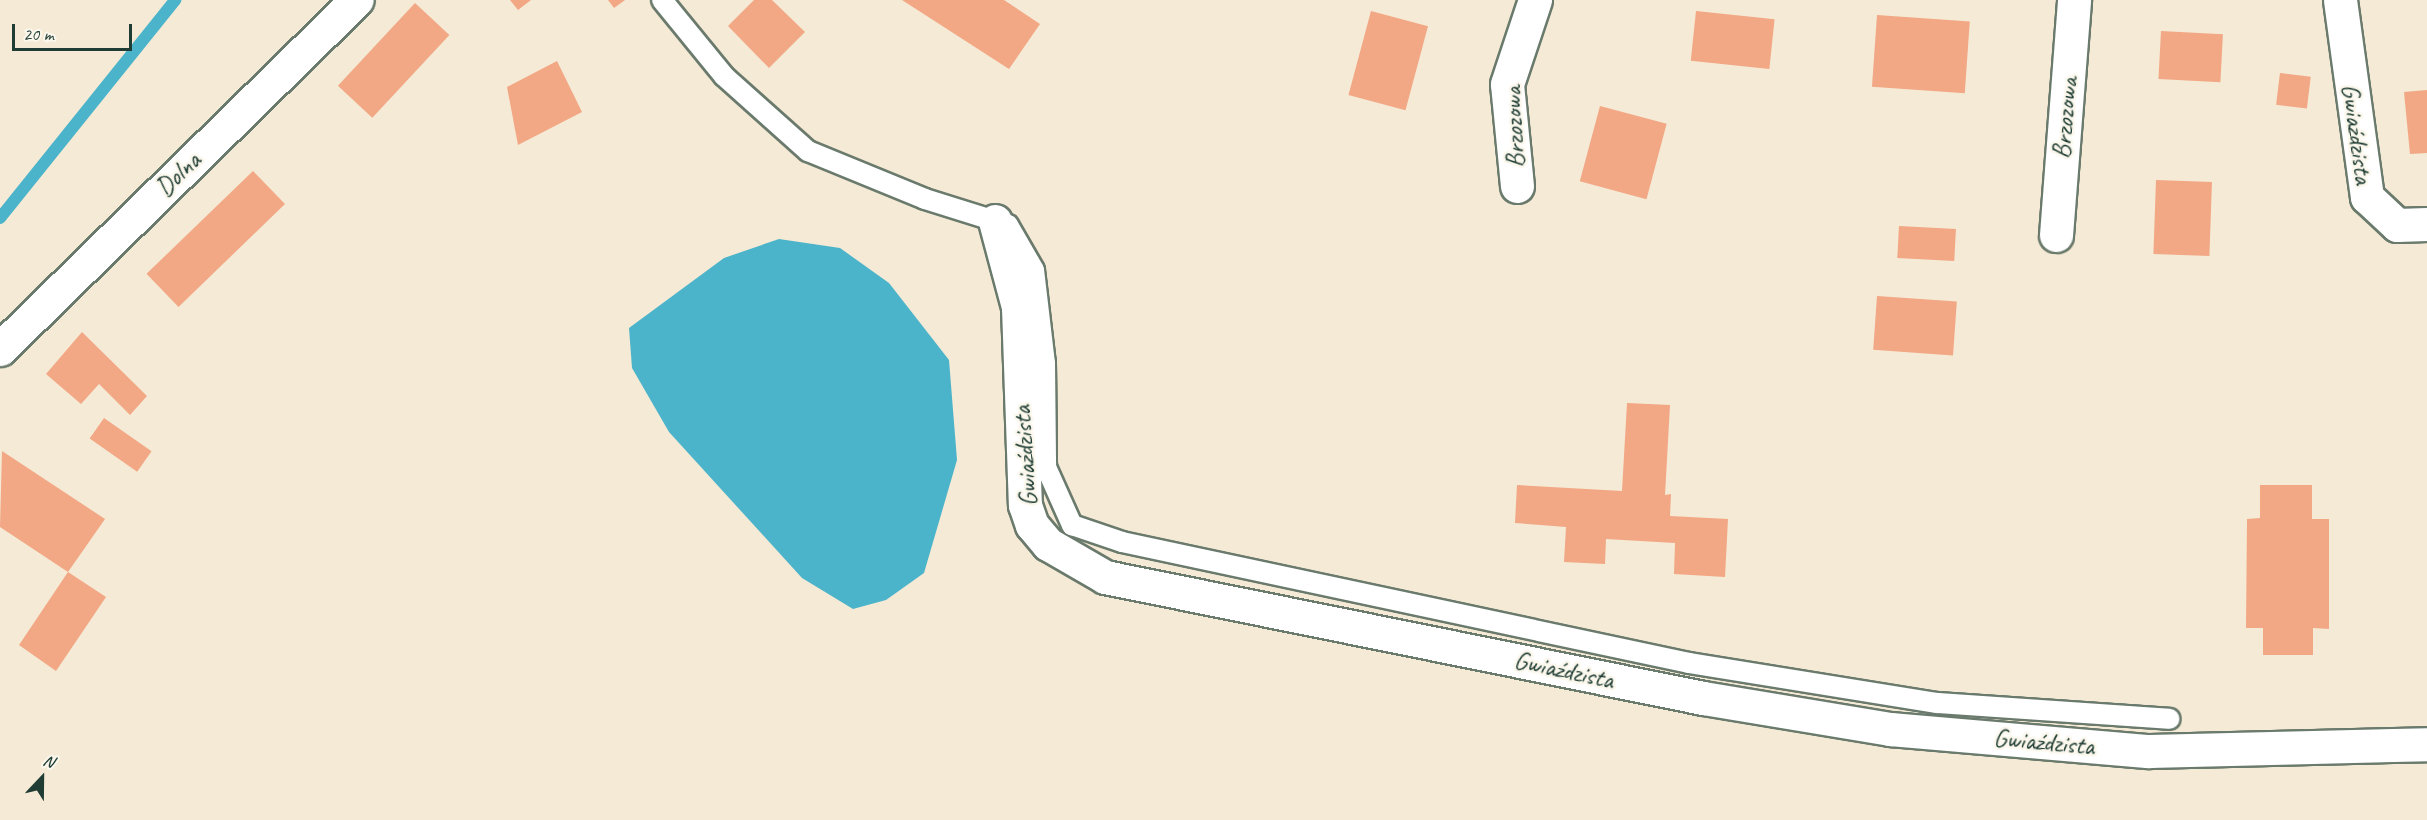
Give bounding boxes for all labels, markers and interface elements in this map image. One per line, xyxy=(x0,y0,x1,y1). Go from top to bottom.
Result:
scale bar xyxy=(15,12,135,50)
text: 20 m xyxy=(23,23,54,45)
street label: Brzozowa xyxy=(2046,76,2084,160)
street label: Gwiaździsta xyxy=(2335,82,2379,186)
street label: Brzozowa xyxy=(1496,85,1532,169)
street label: Dolna xyxy=(149,145,207,203)
street label: Gwiaździsta xyxy=(1006,405,1044,507)
street label: Gwiaździsta xyxy=(1511,644,1617,696)
street label: Gwiaździsta xyxy=(1992,722,2096,762)
north arrow xyxy=(12,748,72,808)
text: N xyxy=(40,750,57,772)

